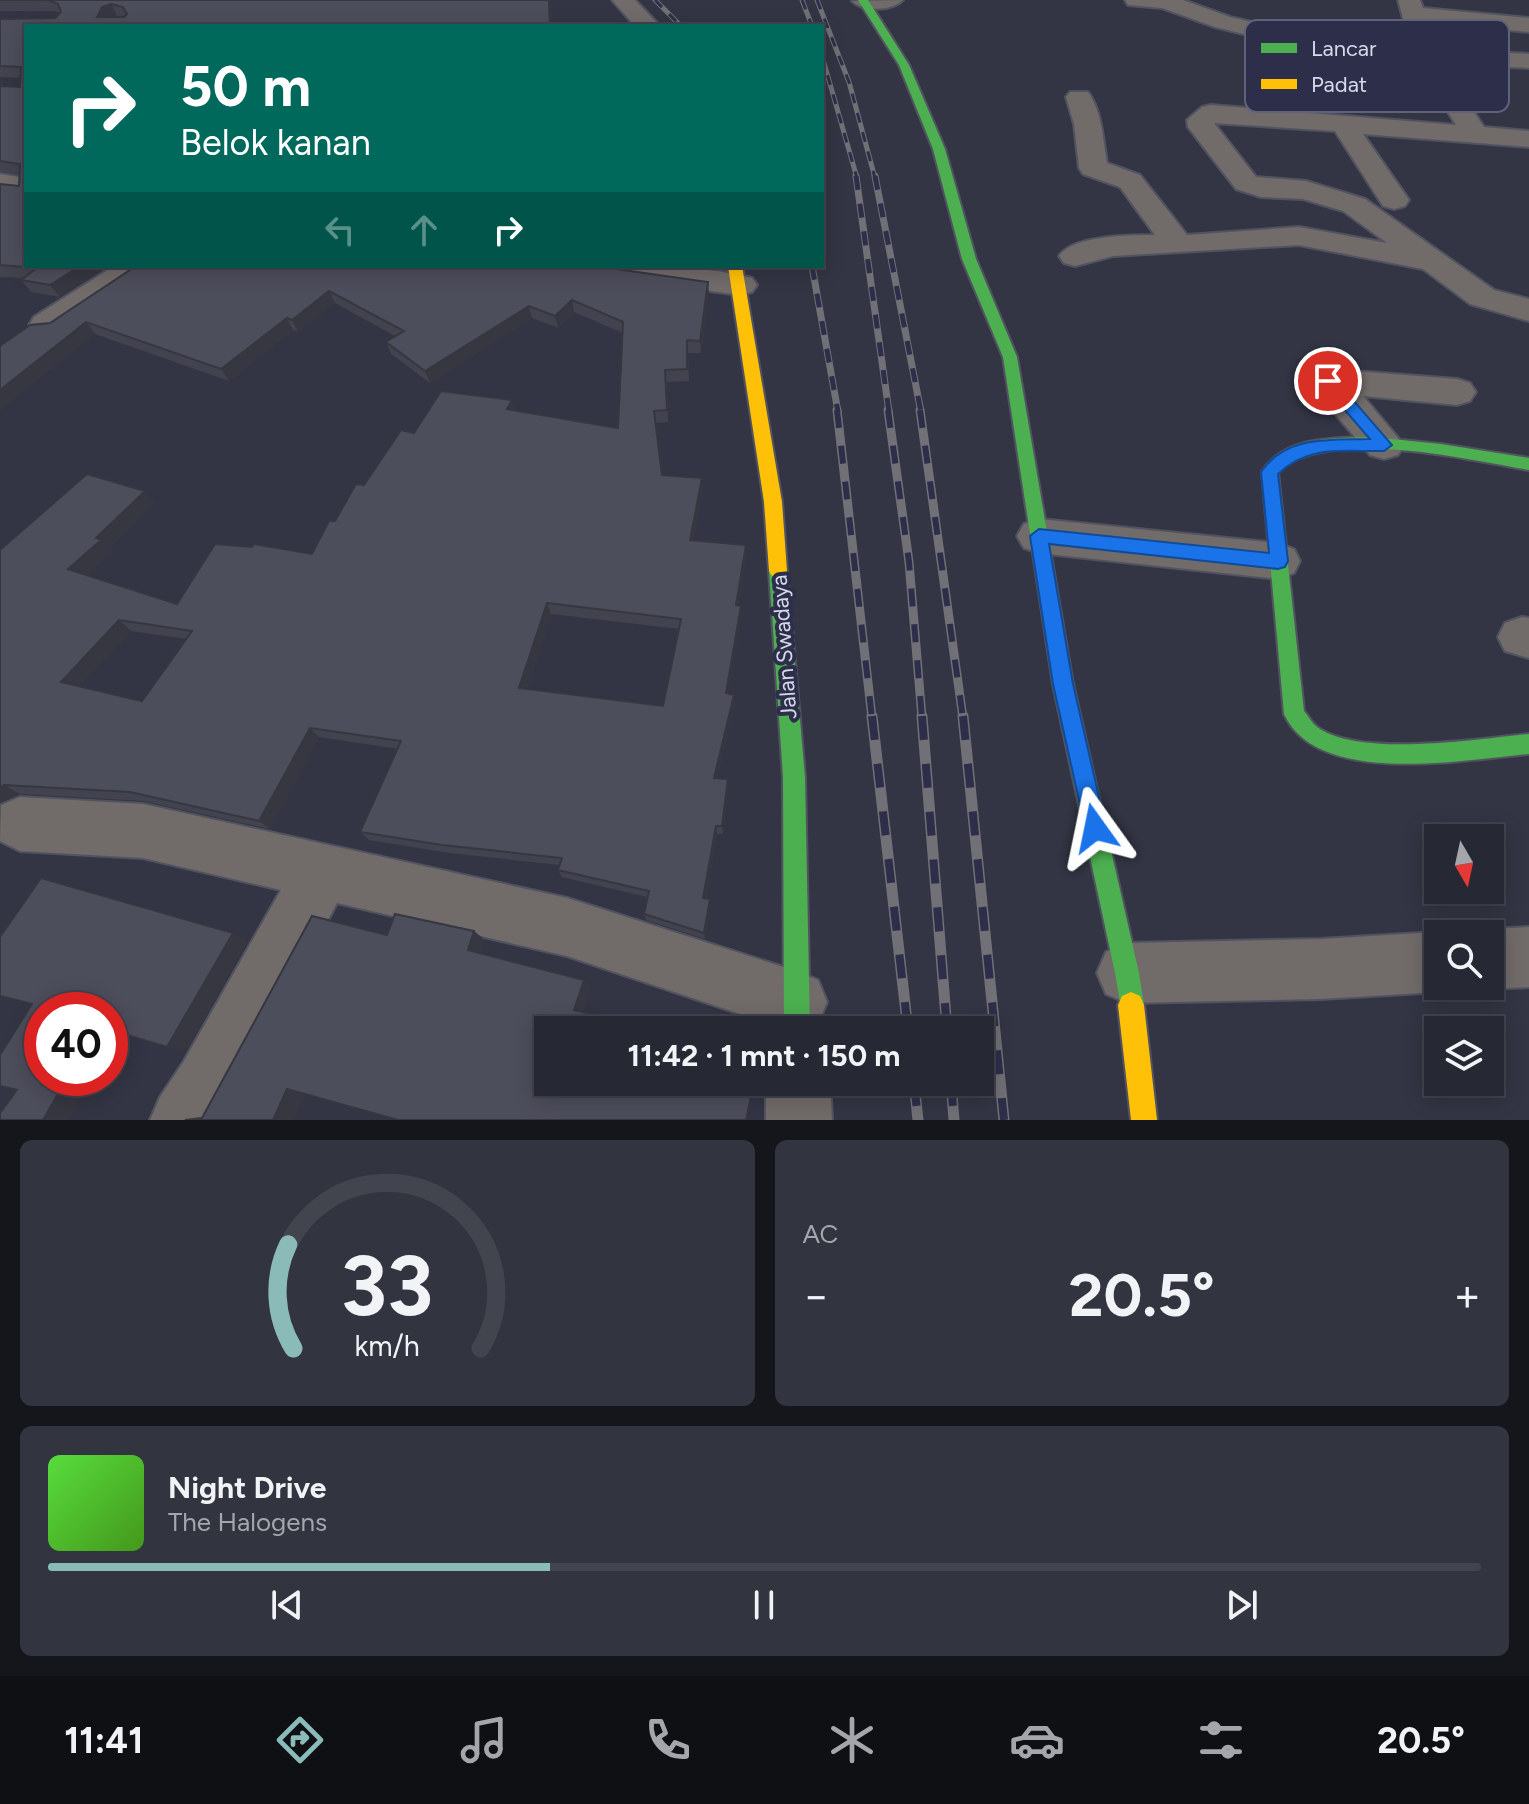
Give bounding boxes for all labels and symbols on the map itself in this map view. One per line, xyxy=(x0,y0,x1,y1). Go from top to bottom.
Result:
legend xyxy=(1245,20,1509,112)
text: Lancar xyxy=(1311,35,1377,62)
text: Padat xyxy=(1311,71,1367,98)
pin xyxy=(1294,347,1362,415)
street label: Jalan Swadaya xyxy=(765,574,803,720)
position arrow xyxy=(1053,786,1137,870)
north arrow xyxy=(1424,824,1504,904)
speed limit sign: 40 xyxy=(24,992,128,1096)

